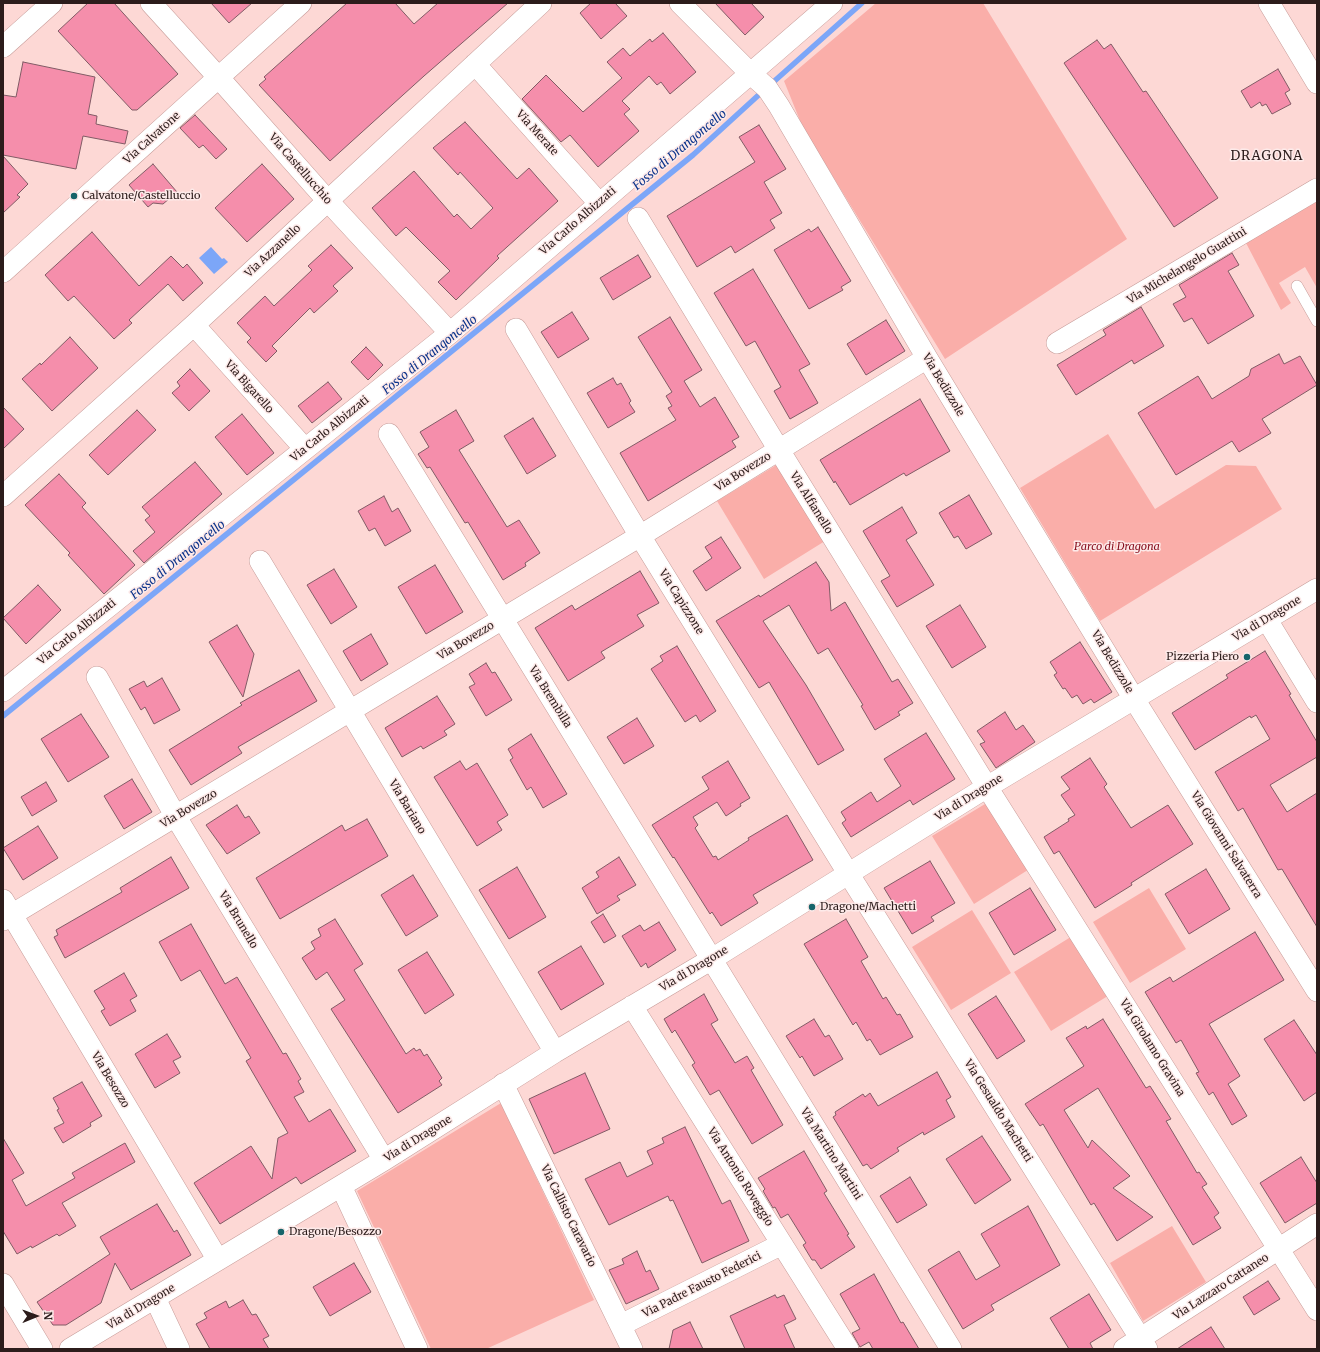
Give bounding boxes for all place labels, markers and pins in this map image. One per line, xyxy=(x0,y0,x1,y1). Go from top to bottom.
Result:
place label: Calvatone/Castelluccio xyxy=(82,189,200,203)
marker: Calvatone/Castelluccio xyxy=(69,191,79,201)
place label: Pizzeria Piero xyxy=(1166,650,1239,664)
marker: Pizzeria Piero xyxy=(1242,652,1252,662)
place label: Dragone/Machetti xyxy=(820,900,916,914)
marker: Dragone/Machetti xyxy=(807,902,817,912)
place label: Dragone/Besozzo xyxy=(289,1225,381,1239)
marker: Dragone/Besozzo xyxy=(276,1227,286,1237)

